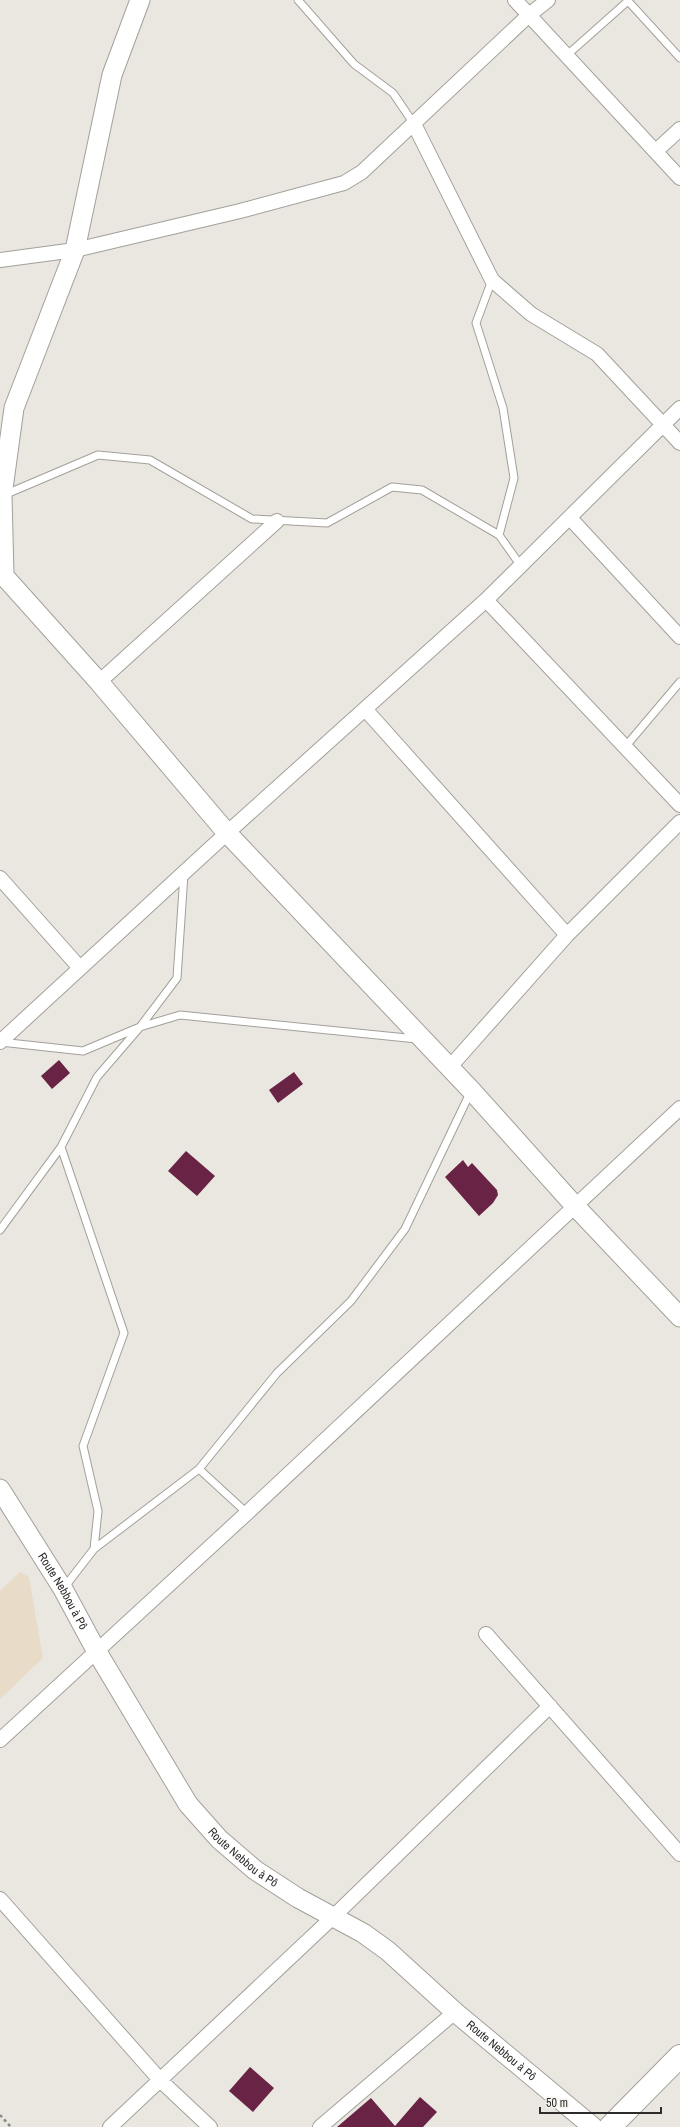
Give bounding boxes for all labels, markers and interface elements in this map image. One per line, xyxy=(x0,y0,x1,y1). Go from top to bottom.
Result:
street label: Route Nebbou à Pô xyxy=(34,1550,91,1633)
street label: Route Nebbou à Pô xyxy=(204,1824,281,1891)
street label: Route Nebbou à Pô xyxy=(463,2017,540,2084)
scale bar xyxy=(540,2089,661,2115)
text: 50 m xyxy=(546,2095,568,2111)

